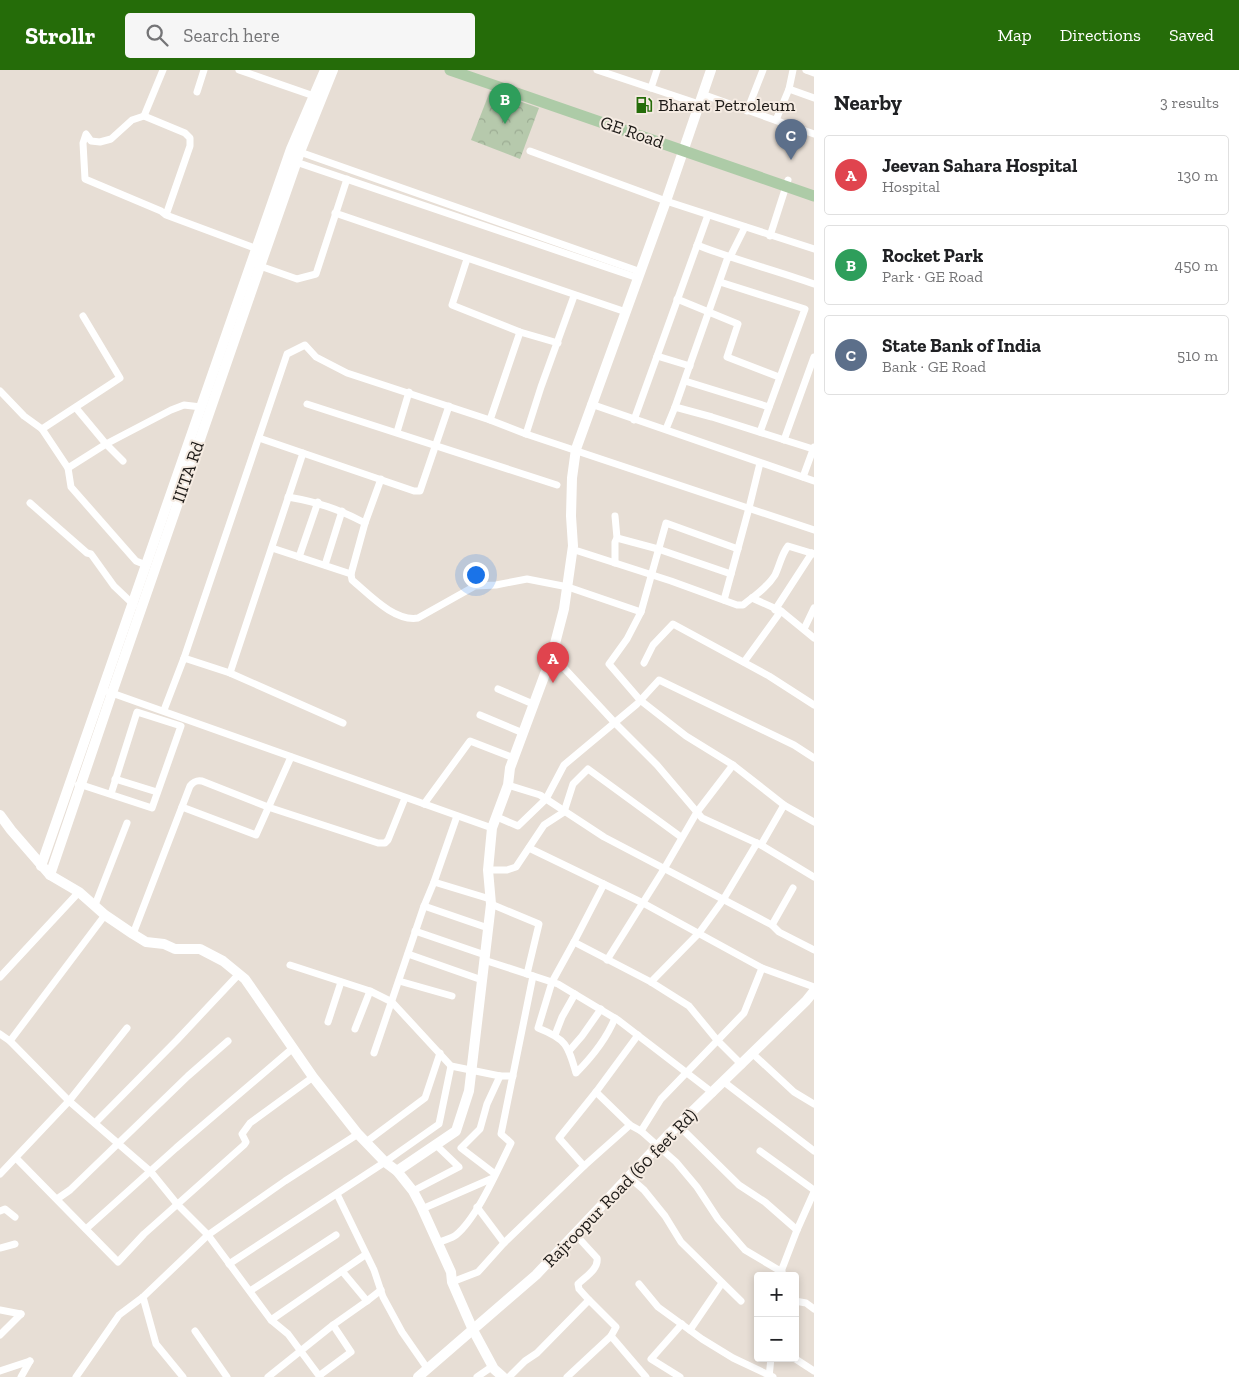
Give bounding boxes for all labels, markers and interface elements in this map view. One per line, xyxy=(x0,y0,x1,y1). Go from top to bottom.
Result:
search box xyxy=(125,13,475,58)
text: Strollr xyxy=(25,21,95,50)
icon: search xyxy=(143,21,171,49)
text: Search here xyxy=(183,24,280,47)
text: Map xyxy=(997,24,1032,46)
text: Directions xyxy=(1060,24,1141,46)
text: Saved xyxy=(1169,24,1214,46)
pin: B xyxy=(489,83,521,124)
text: Nearby xyxy=(834,90,902,115)
text: 3 results xyxy=(1160,93,1219,112)
place label: Bharat Petroleum xyxy=(658,94,796,116)
fuel station icon: Bharat Petroleum xyxy=(634,95,654,115)
street label: GE Road xyxy=(597,111,667,153)
pin: C xyxy=(775,119,807,160)
text: Jeevan Sahara Hospital xyxy=(882,154,1077,177)
text: A xyxy=(846,166,857,185)
text: 130 m xyxy=(1177,166,1218,185)
text: Hospital xyxy=(882,177,940,196)
text: Rocket Park xyxy=(882,244,983,267)
text: B xyxy=(846,256,856,275)
text: 450 m xyxy=(1175,256,1218,275)
text: Park · GE Road xyxy=(882,267,983,286)
text: State Bank of India xyxy=(882,334,1041,357)
text: C xyxy=(846,346,856,365)
text: 510 m xyxy=(1177,346,1218,365)
text: Bank · GE Road xyxy=(882,357,986,376)
street label: IIITA Rd xyxy=(167,438,209,506)
your location xyxy=(463,562,489,588)
pin: A xyxy=(537,642,569,683)
street label: Rajroopur Road (60 feet Rd) xyxy=(539,1104,701,1272)
map controls xyxy=(754,1272,799,1362)
button: + xyxy=(754,1272,799,1317)
button: − xyxy=(754,1317,799,1362)

